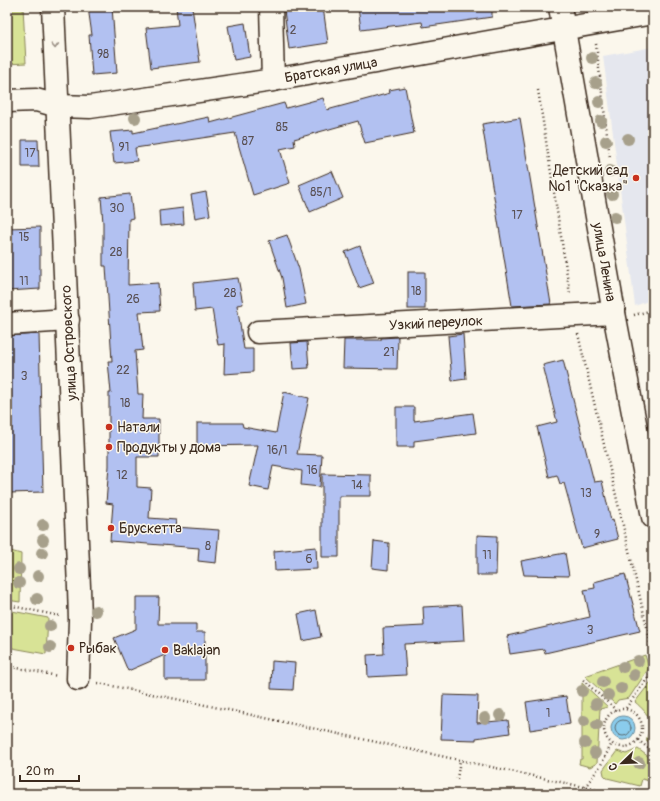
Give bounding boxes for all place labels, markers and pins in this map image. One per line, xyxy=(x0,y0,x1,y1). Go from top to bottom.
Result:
place label: Детский сад №1 "Сказка" xyxy=(548,162,629,195)
marker: Детский сад №1 "Сказка" xyxy=(631,173,641,183)
place label: Натали xyxy=(117,419,160,436)
marker: Натали xyxy=(104,422,114,432)
place label: Продукты у дома xyxy=(117,439,221,456)
marker: Продукты у дома xyxy=(104,442,114,452)
place label: Брускетта xyxy=(119,520,182,537)
marker: Брускетта xyxy=(106,523,116,533)
place label: Рыбак xyxy=(79,640,117,657)
place label: Baklajan xyxy=(173,642,220,659)
marker: Рыбак xyxy=(66,643,76,653)
marker: Baklajan xyxy=(160,645,170,655)

